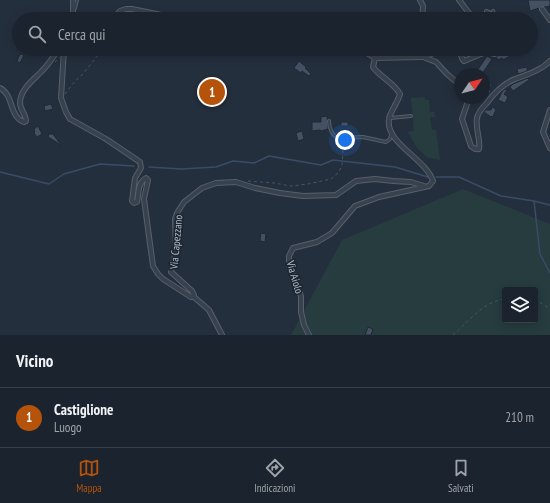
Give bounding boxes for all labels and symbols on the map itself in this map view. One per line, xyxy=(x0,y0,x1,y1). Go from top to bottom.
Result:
north arrow xyxy=(454,68,490,104)
pin: 1 xyxy=(199,77,225,107)
your location xyxy=(335,130,355,150)
street label: Via Capezzano xyxy=(167,214,185,271)
street label: Via Aiolo xyxy=(283,258,306,295)

